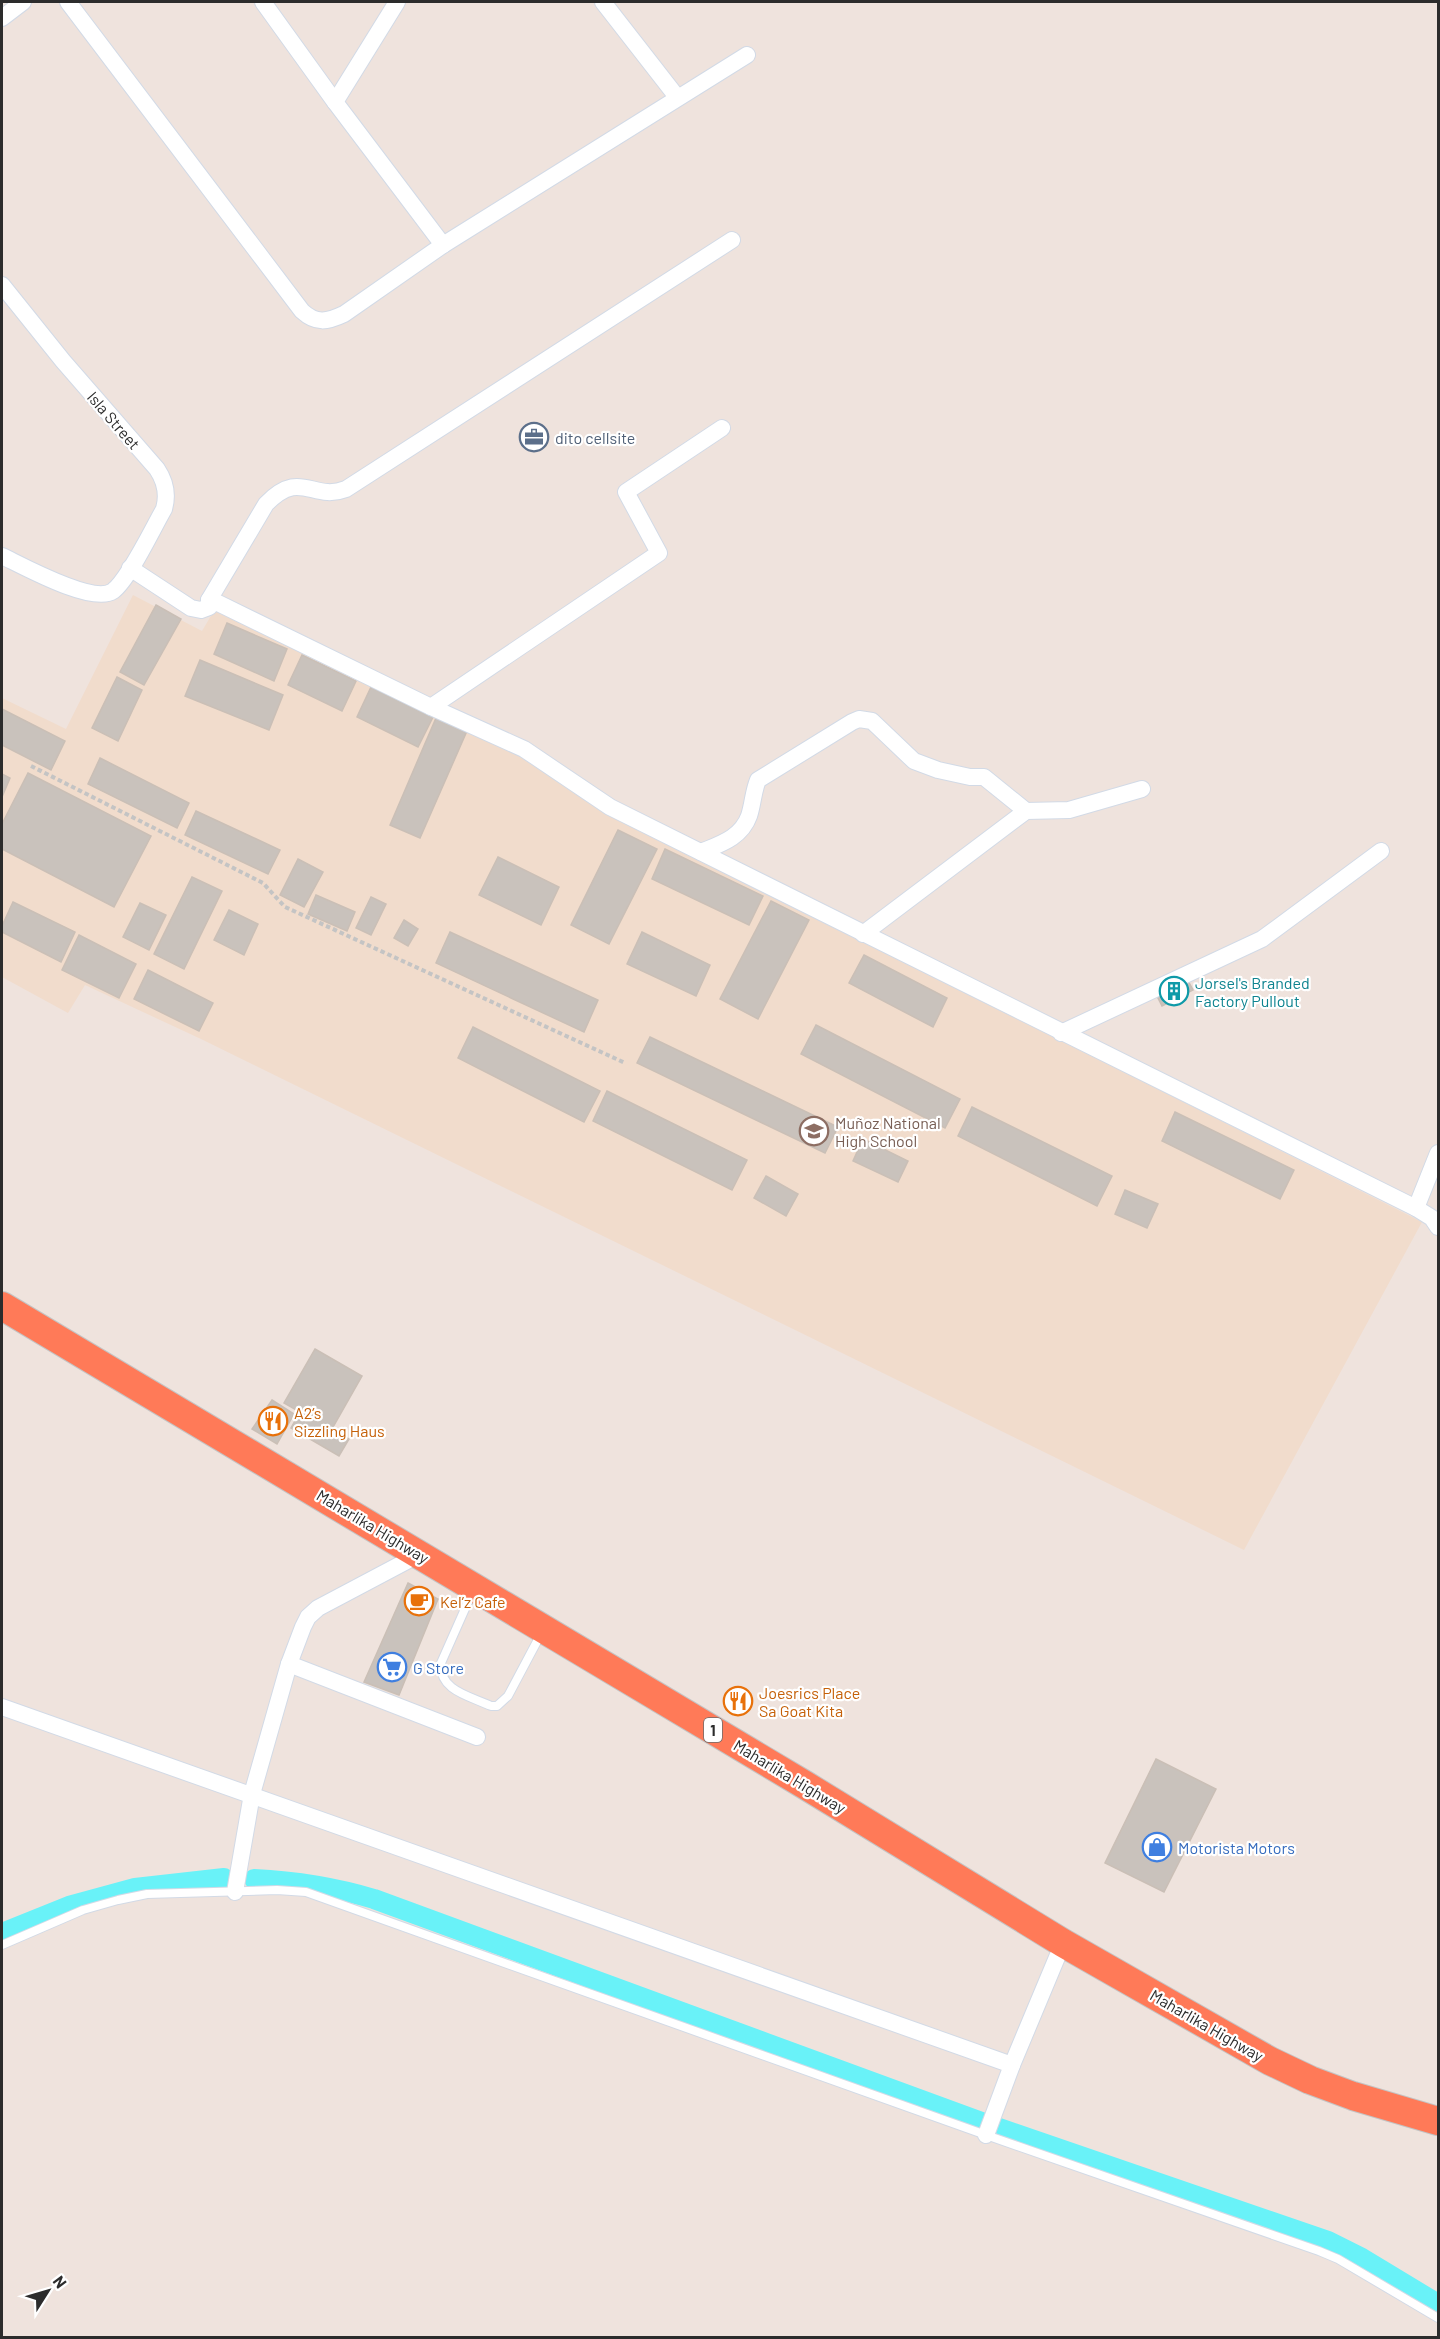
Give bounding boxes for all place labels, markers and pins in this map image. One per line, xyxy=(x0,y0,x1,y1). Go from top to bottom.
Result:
office icon: dito cellsite xyxy=(518,421,550,453)
place label: dito cellsite xyxy=(555,428,635,447)
place label: Jorsel's Branded Factory Pullout xyxy=(1195,973,1310,1010)
building icon: Jorsel's Branded Factory Pullout xyxy=(1158,975,1190,1007)
place label: Muñoz National High School xyxy=(835,1113,941,1150)
school or university icon: Muñoz National High School xyxy=(798,1115,830,1147)
place label: A2’s Sizzling Haus xyxy=(294,1403,385,1440)
restaurant icon: A2’s Sizzling Haus xyxy=(257,1405,289,1437)
cafe icon: Kel’z Cafe xyxy=(403,1585,435,1617)
place label: Kel’z Cafe xyxy=(440,1592,506,1611)
supermarket icon: G Store xyxy=(376,1651,408,1683)
place label: G Store xyxy=(413,1658,464,1677)
place label: Joesrics Place Sa Goat Kita xyxy=(759,1683,860,1720)
restaurant icon: Joesrics Place Sa Goat Kita xyxy=(722,1685,754,1717)
shop icon: Motorista Motors xyxy=(1141,1831,1173,1863)
place label: Motorista Motors xyxy=(1178,1838,1295,1857)

